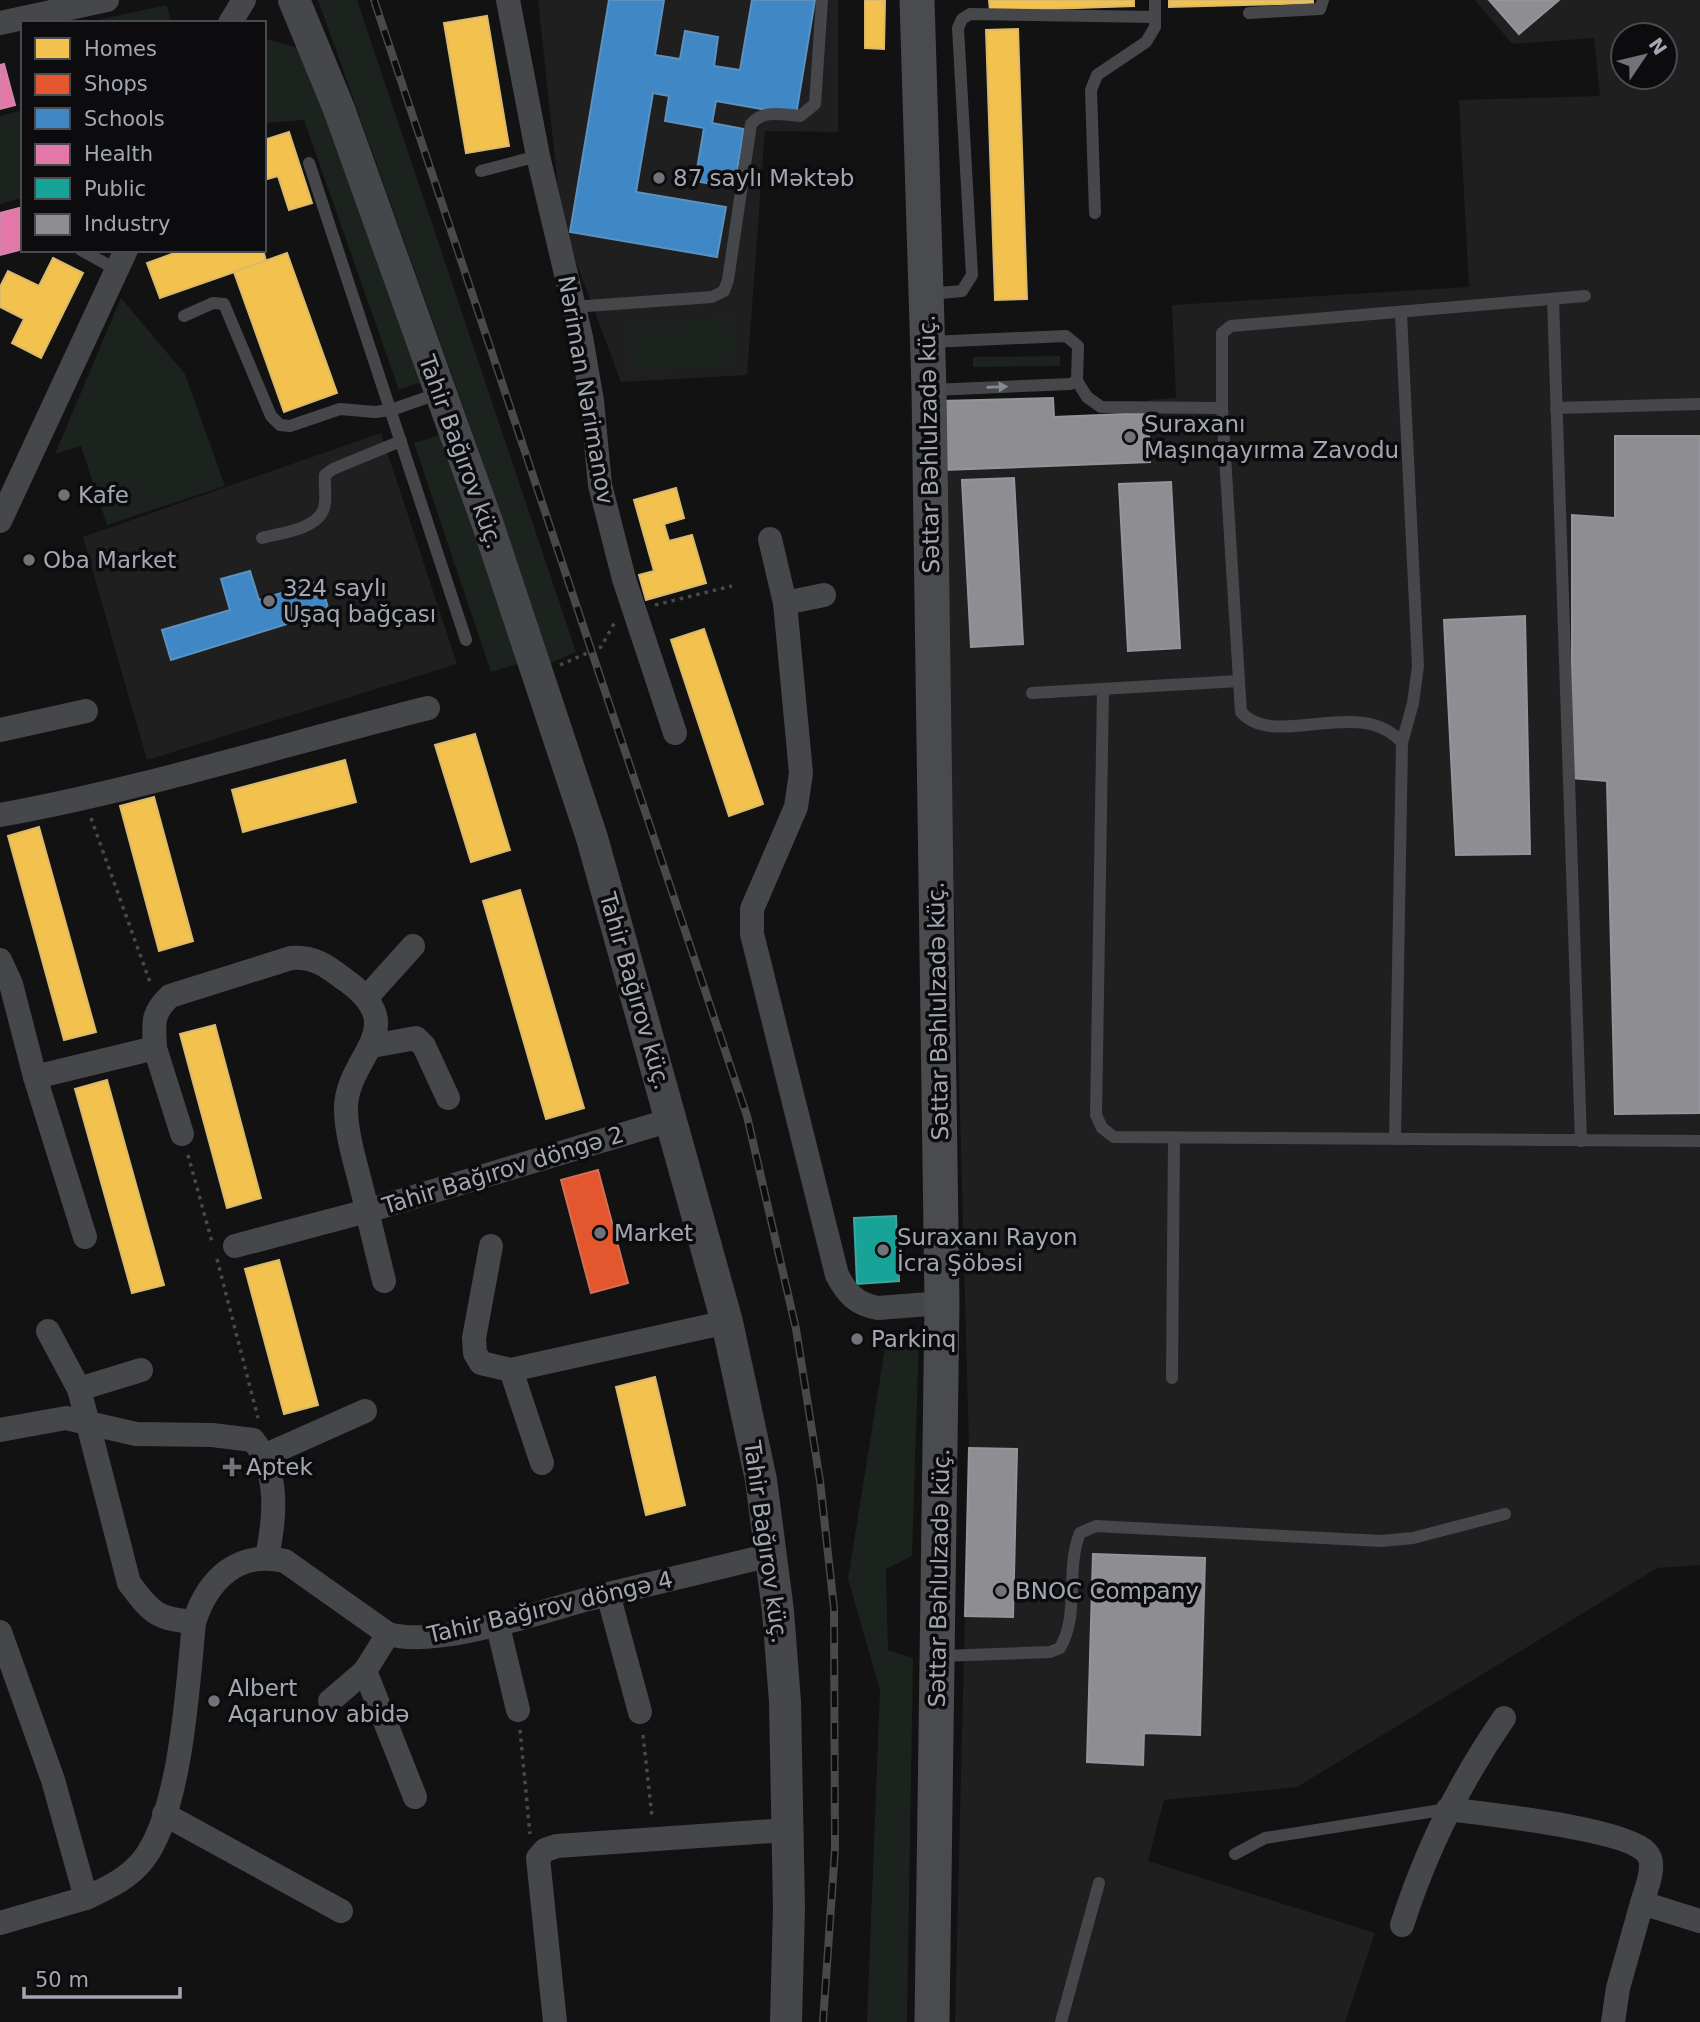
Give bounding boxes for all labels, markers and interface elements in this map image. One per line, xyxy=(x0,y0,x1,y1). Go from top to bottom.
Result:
legend xyxy=(21,21,266,252)
north arrow xyxy=(1609,21,1679,91)
text: N xyxy=(1644,33,1671,59)
text: Homes xyxy=(84,37,157,61)
text: Shops xyxy=(84,72,148,96)
text: Schools xyxy=(84,107,165,131)
text: Health xyxy=(84,142,153,166)
place label: 87 saylı Məktəb xyxy=(673,165,854,191)
marker: 87 saylı Məktəb xyxy=(651,170,667,186)
text: Public xyxy=(84,177,146,201)
text: Industry xyxy=(84,212,170,236)
street label: Nəriman Nərimanov xyxy=(553,274,619,506)
street label: Səttar Bəhlulzadə küç. xyxy=(914,314,944,574)
street label: Tahir Bağırov küç. xyxy=(414,351,508,552)
one-way arrow xyxy=(986,382,1008,393)
place label: Suraxanı Maşınqayırma Zavodu xyxy=(1144,411,1399,463)
marker: Suraxanı Maşınqayırma Zavodu xyxy=(1122,429,1138,445)
place label: Kafe xyxy=(78,482,129,508)
marker: Kafe xyxy=(56,487,72,503)
place label: Oba Market xyxy=(43,547,176,573)
marker: Oba Market xyxy=(21,552,37,568)
place label: 324 saylı Uşaq bağçası xyxy=(283,575,436,627)
marker: 324 saylı Uşaq bağçası xyxy=(261,593,277,609)
street label: Səttar Bəhlulzadə küç. xyxy=(923,881,953,1141)
street label: Tahir Bağırov küç. xyxy=(594,888,676,1093)
street label: Tahir Bağırov döngə 2 xyxy=(378,1121,627,1219)
place label: Market xyxy=(614,1220,693,1246)
place label: Suraxanı Rayon İcra Şöbəsi xyxy=(897,1224,1078,1276)
marker: Market xyxy=(592,1225,608,1241)
marker: Suraxanı Rayon İcra Şöbəsi xyxy=(875,1242,891,1258)
place label: Parkinq xyxy=(871,1326,956,1352)
marker: Parkinq xyxy=(849,1331,865,1347)
street label: Tahir Bağırov küç. xyxy=(739,1438,793,1645)
street label: Səttar Bəhlulzadə küç. xyxy=(924,1448,954,1708)
place label: Aptek xyxy=(246,1454,314,1480)
marker: Aptek xyxy=(224,1459,240,1475)
street label: Tahir Bağırov döngə 4 xyxy=(424,1566,675,1648)
place label: BNOC Company xyxy=(1015,1578,1199,1604)
marker: BNOC Company xyxy=(993,1583,1009,1599)
place label: Albert Aqarunov abidə xyxy=(228,1675,409,1727)
marker: Albert Aqarunov abidə xyxy=(206,1693,222,1709)
scale bar xyxy=(24,1955,180,1999)
text: 50 m xyxy=(35,1968,89,1992)

